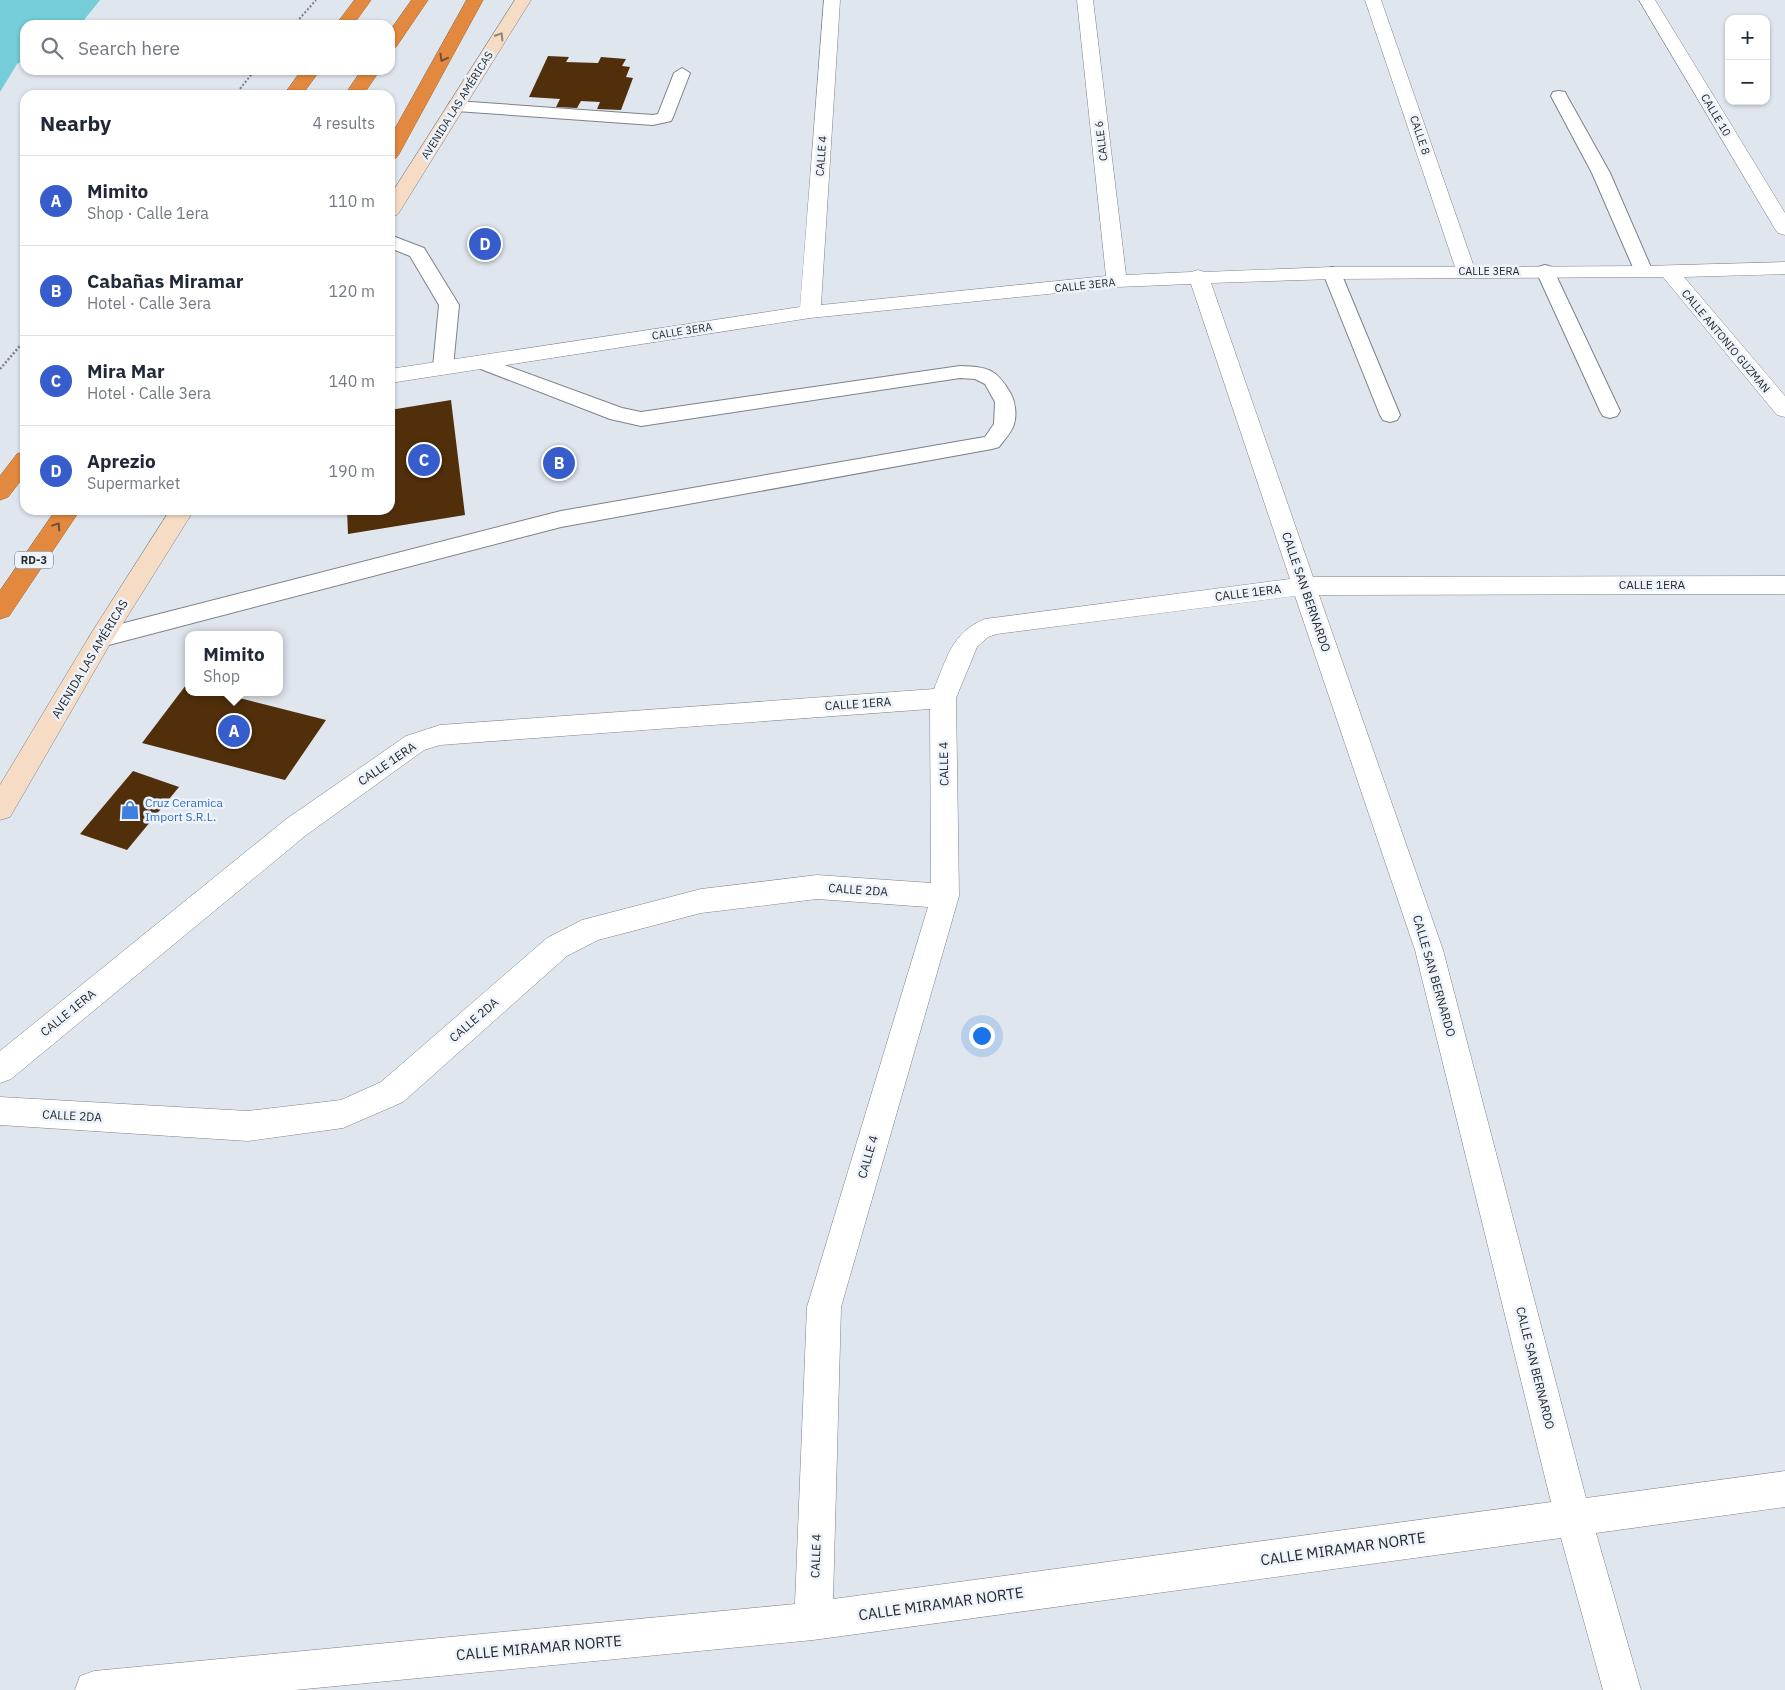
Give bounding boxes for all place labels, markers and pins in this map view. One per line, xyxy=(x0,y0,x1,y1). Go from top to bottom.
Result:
pin: D xyxy=(469,225,501,263)
pin: C xyxy=(408,441,440,479)
pin: B xyxy=(543,444,575,482)
pin: A xyxy=(218,712,250,750)
place label: Cruz Ceramica Import S.R.L. xyxy=(145,795,223,824)
shop icon: Cruz Ceramica Import S.R.L. xyxy=(119,799,141,821)

